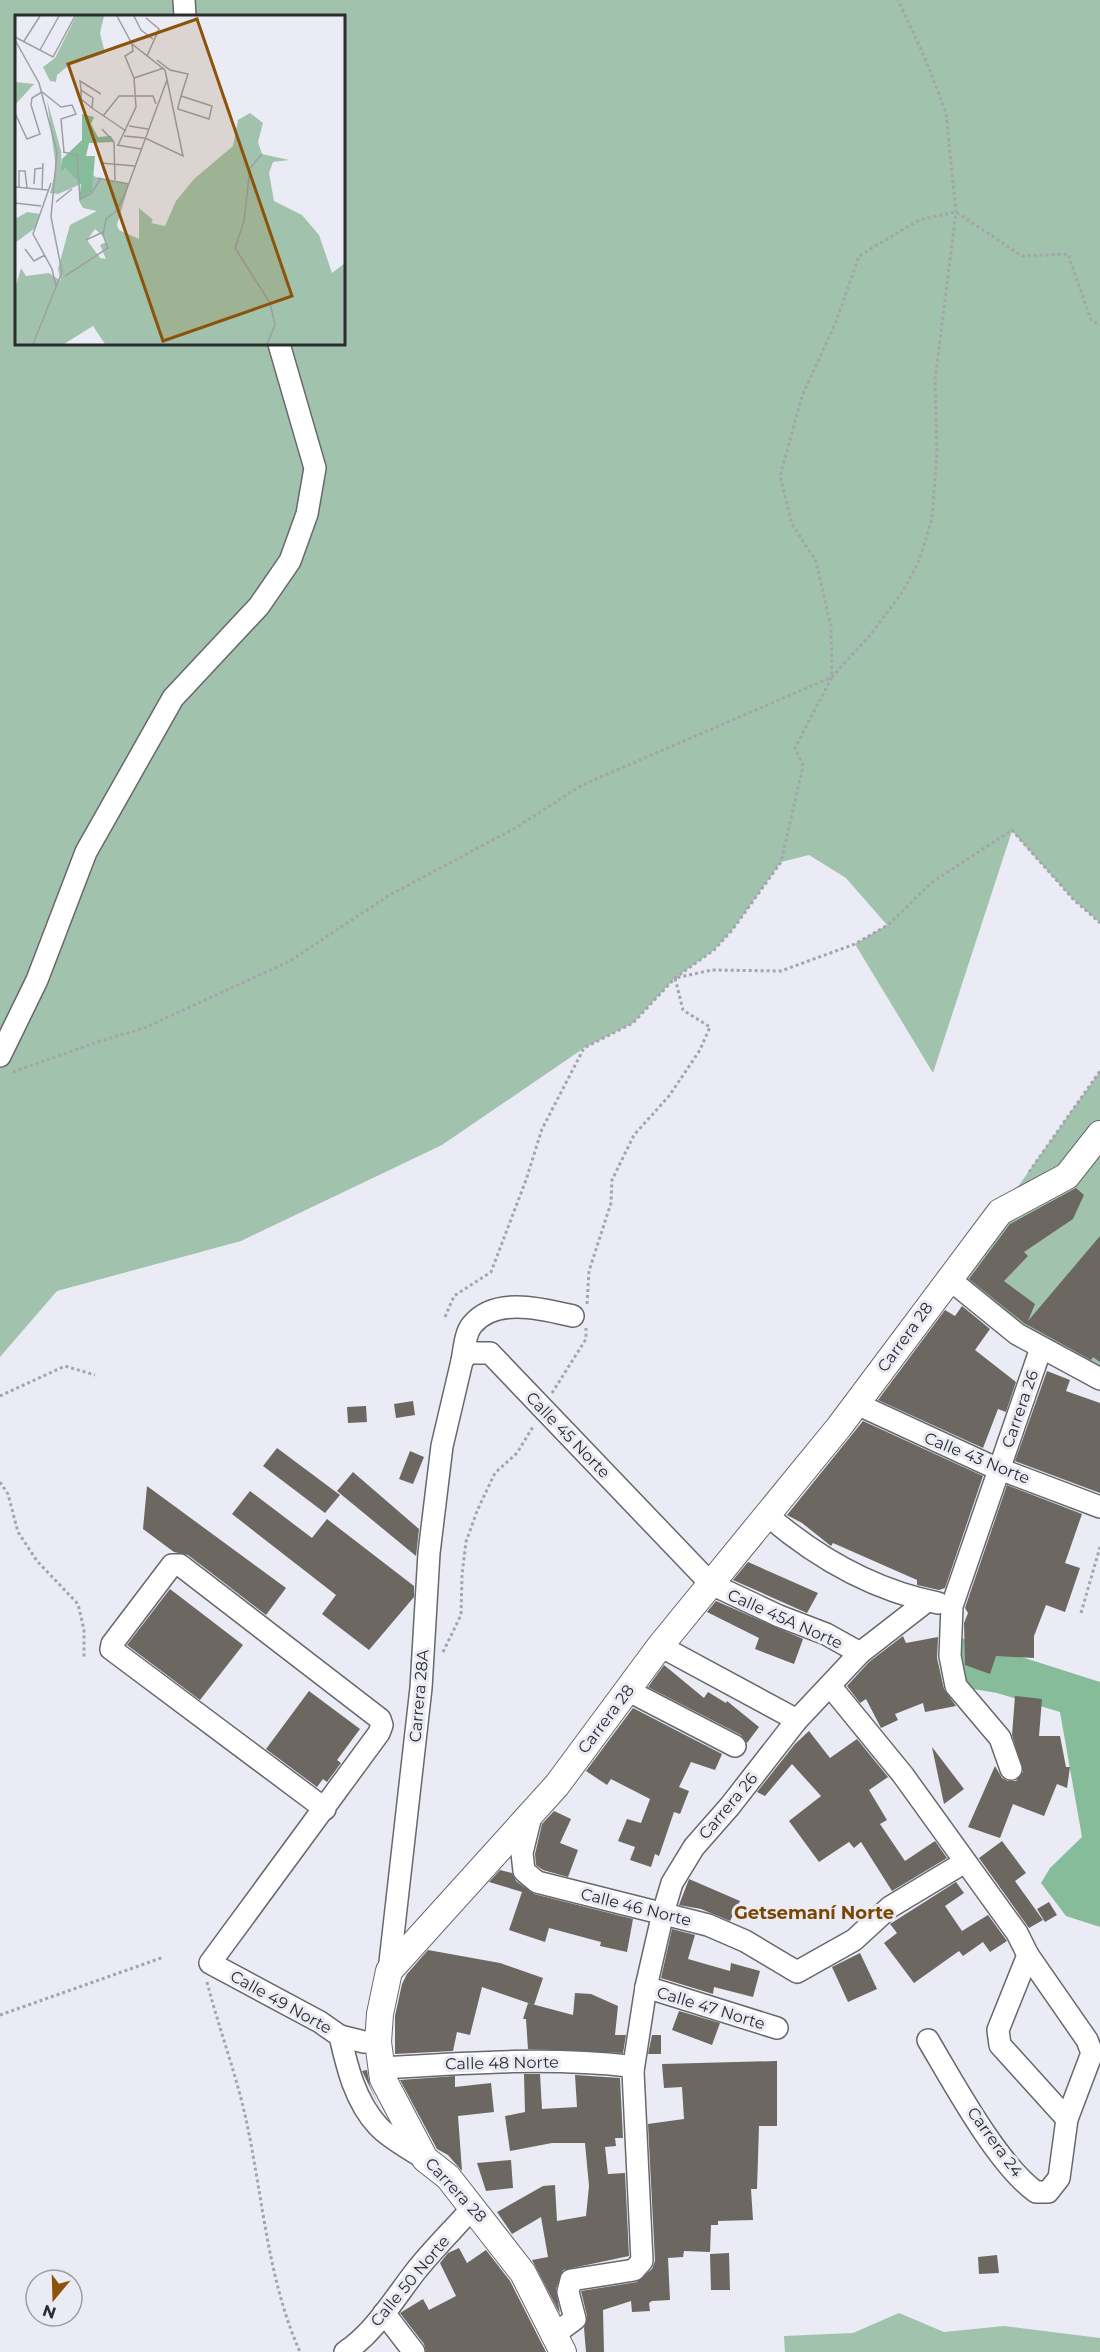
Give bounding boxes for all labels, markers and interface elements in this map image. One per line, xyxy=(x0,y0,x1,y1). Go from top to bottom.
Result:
inset map xyxy=(15,15,345,345)
street label: Carrera 28 xyxy=(873,1298,937,1376)
street label: Carrera 26 xyxy=(998,1367,1042,1450)
street label: Calle 45 Norte xyxy=(522,1388,614,1482)
street label: Calle 43 Norte xyxy=(921,1428,1033,1488)
street label: Calle 45A Norte xyxy=(725,1585,845,1653)
street label: Carrera 28A xyxy=(405,1648,433,1743)
street label: Carrera 28 xyxy=(574,1681,638,1757)
street label: Carrera 26 xyxy=(695,1769,761,1843)
street label: Calle 46 Norte xyxy=(579,1884,693,1930)
district label: Getsemaní Norte xyxy=(734,1902,894,1924)
street label: Calle 49 Norte xyxy=(227,1966,335,2038)
street label: Calle 47 Norte xyxy=(655,1983,767,2033)
street label: Calle 48 Norte xyxy=(445,2053,559,2073)
street label: Carrera 24 xyxy=(963,2103,1027,2181)
street label: Carrera 28 xyxy=(421,2154,491,2226)
street label: Calle 50 Norte xyxy=(367,2232,453,2330)
north arrow xyxy=(24,2268,84,2328)
text: N xyxy=(40,2301,58,2323)

